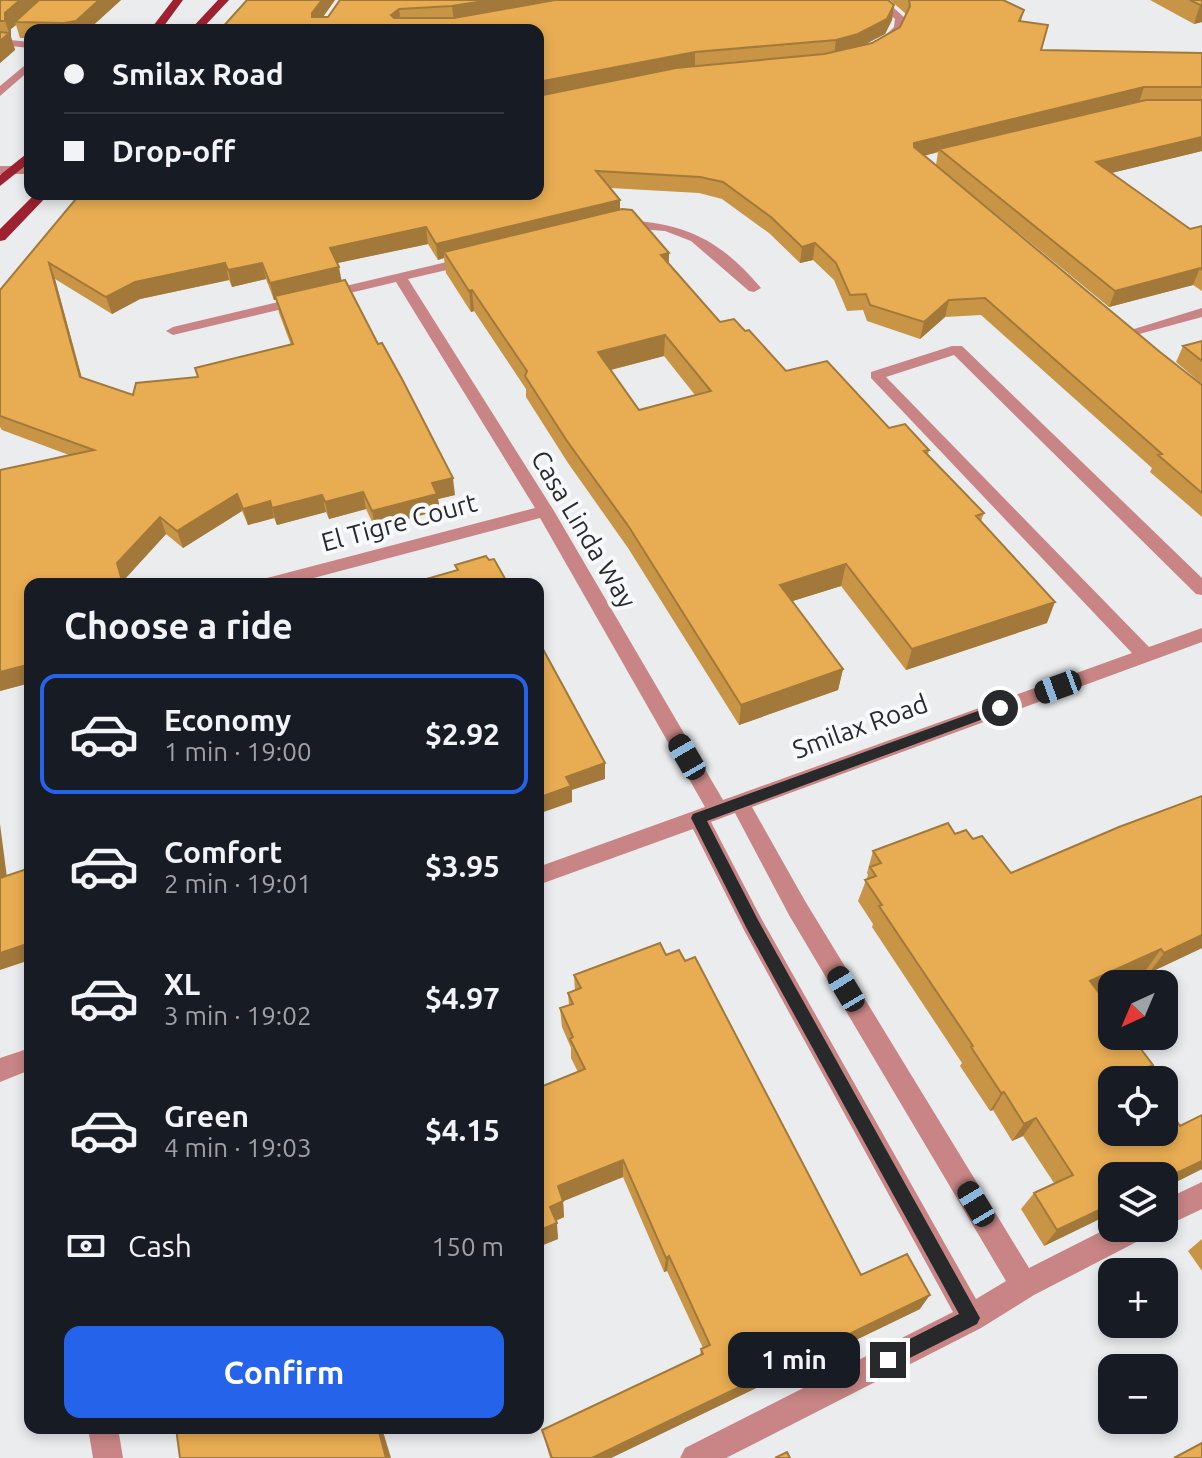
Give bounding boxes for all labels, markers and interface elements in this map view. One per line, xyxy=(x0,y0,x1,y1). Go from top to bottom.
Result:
text: Smilax Road xyxy=(112,57,284,91)
text: Drop-off xyxy=(112,134,235,168)
street label: Casa Linda Way xyxy=(526,445,642,613)
street label: El Tigre Court xyxy=(318,487,480,557)
text: Choose a ride xyxy=(64,605,293,646)
car xyxy=(1031,668,1085,706)
street label: Smilax Road xyxy=(788,688,932,764)
route start xyxy=(982,690,1018,726)
icon: car xyxy=(68,698,140,770)
text: Economy xyxy=(164,703,291,737)
text: $2.92 xyxy=(425,717,500,751)
car xyxy=(665,730,709,784)
text: 1 min · 19:00 xyxy=(164,737,312,766)
icon: car xyxy=(68,830,140,902)
text: Comfort xyxy=(164,835,282,869)
text: $3.95 xyxy=(425,849,500,883)
text: 2 min · 19:01 xyxy=(164,869,312,898)
icon: car xyxy=(68,962,140,1034)
car xyxy=(823,962,869,1016)
text: XL xyxy=(164,967,200,1001)
north arrow xyxy=(1098,970,1178,1050)
map controls xyxy=(1098,970,1178,1434)
text: $4.97 xyxy=(425,981,500,1015)
text: 3 min · 19:02 xyxy=(164,1001,312,1030)
button: locate xyxy=(1098,1066,1178,1146)
icon: car xyxy=(68,1094,140,1166)
text: Green xyxy=(164,1099,249,1133)
text: $4.15 xyxy=(425,1113,500,1147)
text: 4 min · 19:03 xyxy=(164,1133,312,1162)
button: layers xyxy=(1098,1162,1178,1242)
car xyxy=(953,1177,999,1231)
icon: cash xyxy=(64,1224,108,1268)
text: Cash xyxy=(128,1229,192,1263)
text: 150 m xyxy=(432,1232,504,1261)
button: + xyxy=(1098,1258,1178,1338)
button: Confirm xyxy=(64,1326,504,1418)
callout: 1 min xyxy=(728,1332,860,1388)
route end xyxy=(870,1342,906,1378)
text: 1 min xyxy=(761,1345,827,1374)
button: − xyxy=(1098,1354,1178,1434)

